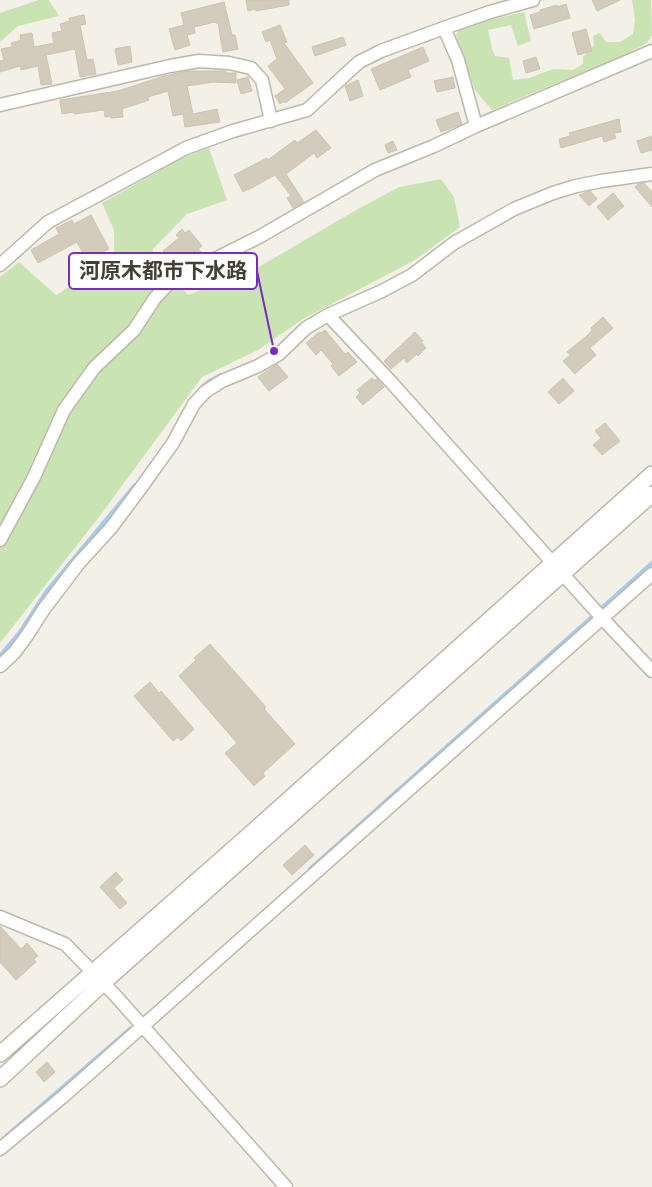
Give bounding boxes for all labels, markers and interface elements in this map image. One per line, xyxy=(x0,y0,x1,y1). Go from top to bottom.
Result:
callout: 河原木都市下水路 xyxy=(69,253,257,289)
text: 河原木都市下水路 xyxy=(79,260,247,282)

